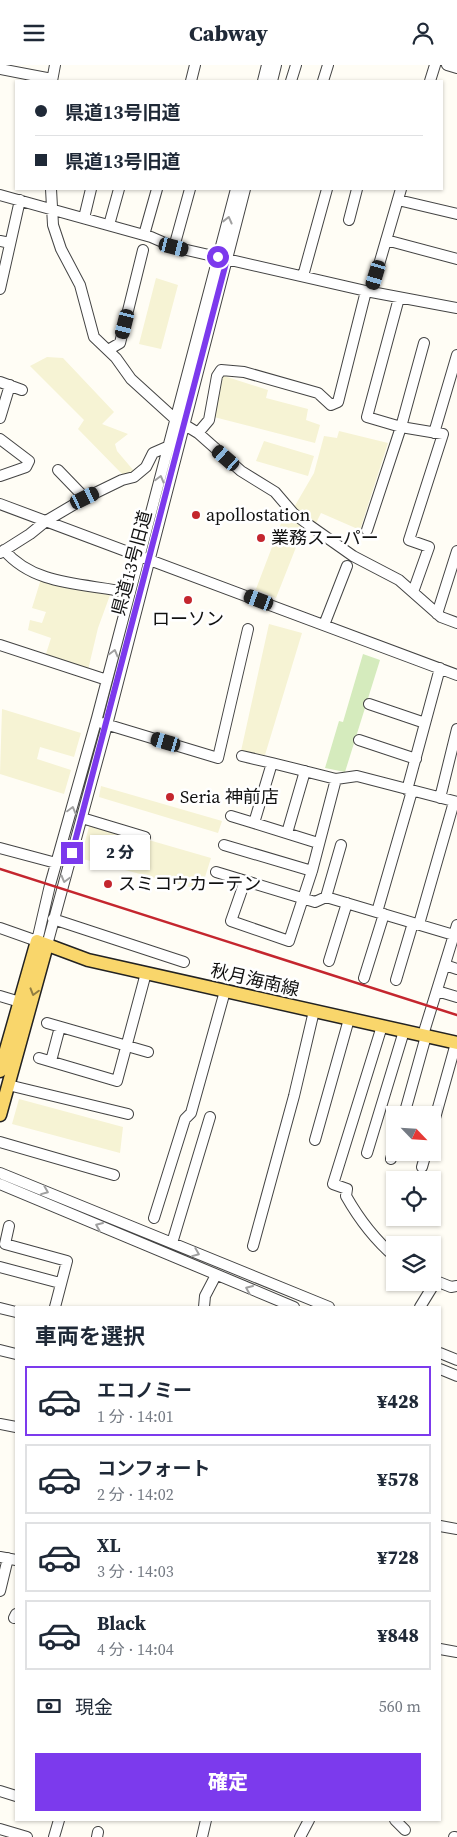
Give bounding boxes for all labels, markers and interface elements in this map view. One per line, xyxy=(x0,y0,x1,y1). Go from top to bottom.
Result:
text: Cabway xyxy=(189,18,268,48)
icon: menu xyxy=(20,19,48,47)
icon: person xyxy=(409,19,437,47)
text: 県道13号旧道 xyxy=(65,99,181,125)
text: 県道13号旧道 xyxy=(65,148,181,174)
one-way arrow xyxy=(222,216,232,225)
car xyxy=(157,236,190,258)
route start xyxy=(207,246,229,268)
car xyxy=(364,258,387,292)
car xyxy=(114,308,135,340)
car xyxy=(209,442,242,474)
one-way arrow xyxy=(154,474,165,483)
car xyxy=(68,485,101,511)
place label: apollostation xyxy=(206,502,311,527)
street label: 県道13号旧道 xyxy=(105,507,158,618)
marker: apollostation xyxy=(190,509,202,521)
place label: 業務スーパー xyxy=(271,525,379,550)
marker: 業務スーパー xyxy=(255,532,267,544)
car xyxy=(242,588,275,612)
marker: ローソン xyxy=(182,594,194,606)
place label: ローソン xyxy=(152,606,224,631)
one-way arrow xyxy=(108,648,119,657)
car xyxy=(149,731,182,753)
place label: Seria 神前店 xyxy=(180,784,279,809)
marker: Seria 神前店 xyxy=(164,791,176,803)
one-way arrow xyxy=(67,806,77,814)
callout: 2 分 xyxy=(90,835,150,871)
text: 2 分 xyxy=(106,841,134,863)
route end xyxy=(61,842,83,864)
place label: スミコウカーテン xyxy=(118,871,261,896)
one-way arrow xyxy=(60,875,70,883)
marker: スミコウカーテン xyxy=(102,878,114,890)
street label: 秋月海南線 xyxy=(208,957,302,1002)
one-way arrow xyxy=(29,988,40,997)
north arrow xyxy=(386,1106,441,1161)
map controls xyxy=(386,1106,441,1291)
button: locate xyxy=(386,1171,441,1226)
one-way arrow xyxy=(40,1185,49,1196)
one-way arrow xyxy=(95,1221,104,1232)
button: layers xyxy=(386,1236,441,1291)
one-way arrow xyxy=(191,1247,199,1257)
one-way arrow xyxy=(245,1284,254,1295)
text: 車両を選択 xyxy=(35,1321,145,1351)
text: エコノミー xyxy=(97,1377,192,1403)
icon: car xyxy=(37,1379,82,1424)
text: ¥428 xyxy=(377,1388,419,1414)
text: 1 分 · 14:01 xyxy=(97,1405,174,1427)
text: コンフォート xyxy=(97,1455,210,1481)
icon: car xyxy=(37,1457,82,1502)
text: ¥578 xyxy=(377,1466,419,1492)
text: 2 分 · 14:02 xyxy=(97,1483,174,1505)
text: XL xyxy=(97,1532,120,1558)
icon: car xyxy=(37,1535,82,1580)
text: ¥728 xyxy=(377,1544,419,1570)
text: 3 分 · 14:03 xyxy=(97,1560,174,1582)
text: Black xyxy=(97,1610,146,1636)
icon: car xyxy=(37,1613,82,1658)
text: ¥848 xyxy=(377,1622,419,1648)
text: 4 分 · 14:04 xyxy=(97,1638,174,1660)
icon: cash xyxy=(35,1692,63,1720)
text: 現金 xyxy=(75,1694,113,1720)
text: 560 m xyxy=(379,1695,421,1717)
button: 確定 xyxy=(35,1753,421,1811)

